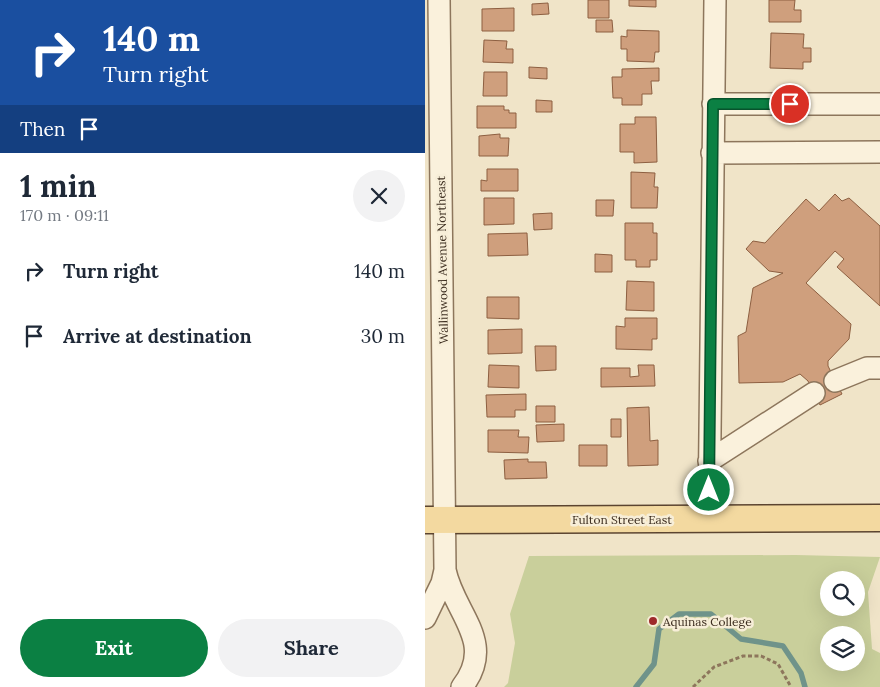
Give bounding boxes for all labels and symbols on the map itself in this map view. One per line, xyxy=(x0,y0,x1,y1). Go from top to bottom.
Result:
pin xyxy=(769,83,811,125)
street label: Wallinwood Avenue Northeast xyxy=(433,175,451,344)
position arrow xyxy=(682,463,734,515)
street label: Fulton Street East xyxy=(572,512,672,527)
place label: Aquinas College xyxy=(662,614,752,629)
marker: Aquinas College xyxy=(647,615,659,627)

